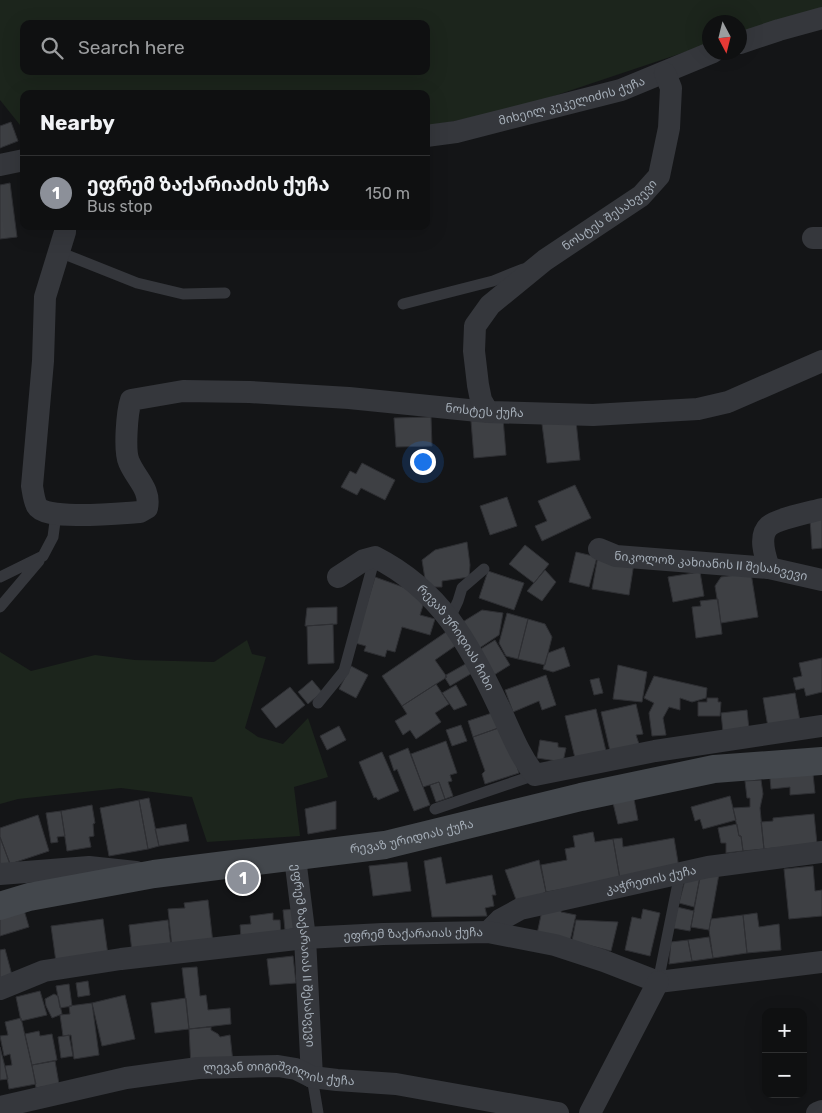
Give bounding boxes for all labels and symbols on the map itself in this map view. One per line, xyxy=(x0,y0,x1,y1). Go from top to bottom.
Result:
north arrow xyxy=(702,15,747,60)
street label: მიხეილ კეკელიძის ქუჩა xyxy=(497,74,647,128)
street label: ნოსტეს შესახვევი xyxy=(559,176,660,254)
street label: ნოსტეს ქუჩა xyxy=(445,401,524,420)
your location xyxy=(410,449,436,475)
street label: ნიკოლოზ კახიანის II შესახვევი xyxy=(614,549,809,584)
street label: რევაზ ურიდიას ჩიხი xyxy=(415,582,497,693)
street label: რევაზ ურიდიას ქუჩა xyxy=(349,817,475,856)
pin: 1 xyxy=(227,859,259,897)
street label: ეფრემ ზაქარაიას II შესახვევი xyxy=(289,863,317,1048)
street label: კაჭრეთის ქუჩა xyxy=(604,863,698,897)
street label: ეფრემ ზაქარაიას ქუჩა xyxy=(343,925,483,943)
street label: ლევან თიგიშვილის ქუჩა xyxy=(203,1059,355,1088)

